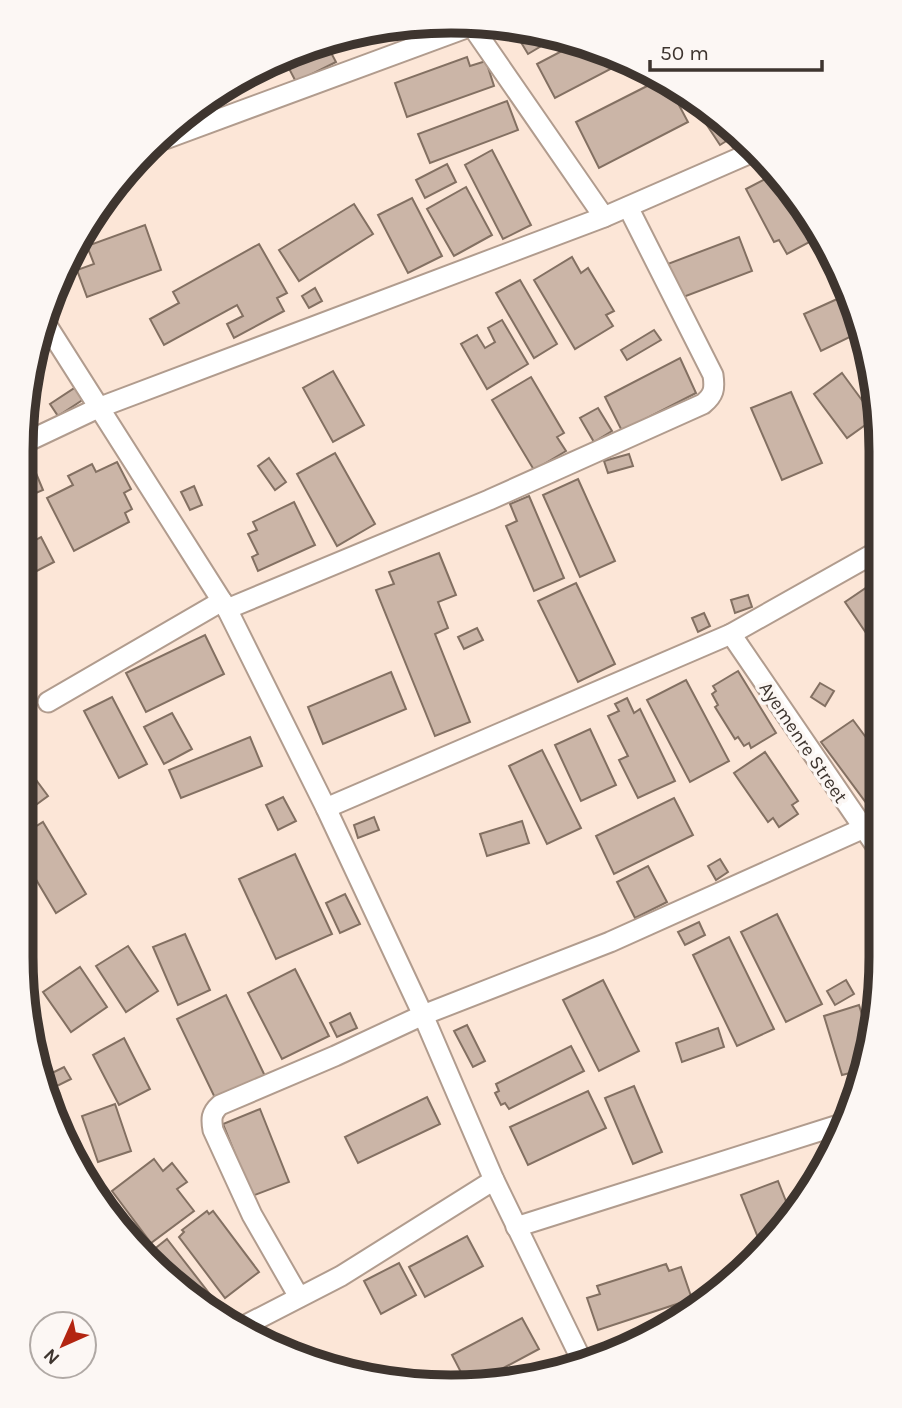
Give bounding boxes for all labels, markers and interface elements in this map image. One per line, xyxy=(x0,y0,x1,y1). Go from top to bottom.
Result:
scale bar xyxy=(650,28,822,72)
text: 50 m xyxy=(660,41,709,65)
street label: Ayemenre Street xyxy=(755,678,852,807)
north arrow xyxy=(28,1310,98,1380)
text: N xyxy=(39,1344,64,1369)

